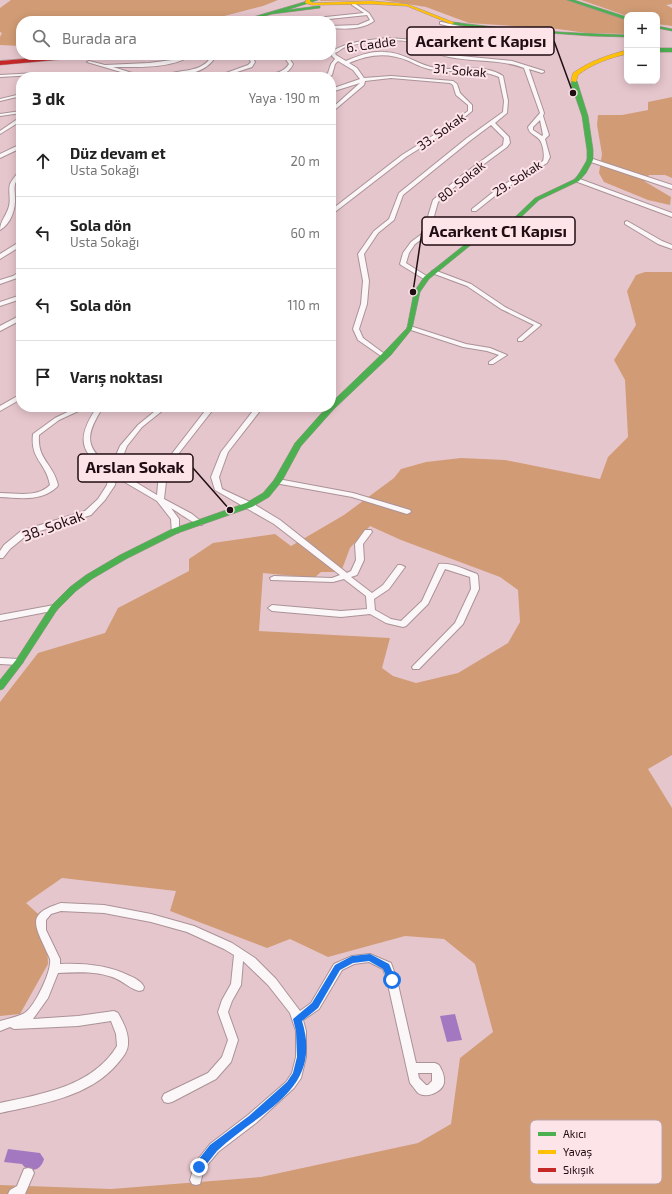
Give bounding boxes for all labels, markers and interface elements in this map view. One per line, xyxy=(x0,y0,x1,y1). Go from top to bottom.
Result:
map controls xyxy=(624,12,660,84)
button: + xyxy=(624,12,660,48)
search box xyxy=(16,16,336,60)
icon: search xyxy=(30,27,52,49)
callout: Acarkent C Kapısı xyxy=(407,27,554,55)
text: Burada ara xyxy=(62,29,137,47)
text: Acarkent C Kapısı xyxy=(416,31,546,50)
street label: 6. Cadde xyxy=(345,33,397,55)
button: − xyxy=(624,48,660,84)
street label: 31. Sokak xyxy=(433,60,488,80)
text: 3 dk xyxy=(32,88,65,108)
text: Yaya · 190 m xyxy=(249,90,320,106)
street label: 33. Sokak xyxy=(414,108,469,153)
text: Düz devam et xyxy=(70,144,166,162)
icon: ahead xyxy=(32,150,54,172)
text: 20 m xyxy=(291,153,320,169)
street label: 29. Sokak xyxy=(489,156,545,200)
street label: 80. Sokak xyxy=(434,157,488,205)
text: Usta Sokağı xyxy=(70,162,139,178)
text: Sola dön xyxy=(70,216,131,234)
callout: Acarkent C1 Kapısı xyxy=(422,217,575,245)
text: Acarkent C1 Kapısı xyxy=(429,221,567,240)
icon: left xyxy=(32,222,54,244)
text: 60 m xyxy=(290,225,320,241)
text: Usta Sokağı xyxy=(70,234,139,250)
icon: left xyxy=(32,294,54,316)
text: Sola dön xyxy=(70,296,131,314)
text: 110 m xyxy=(288,297,320,313)
icon: arrive xyxy=(32,366,54,388)
text: Varış noktası xyxy=(70,368,163,386)
callout: Arslan Sokak xyxy=(78,454,193,482)
text: Arslan Sokak xyxy=(85,457,185,476)
street label: 38. Sokak xyxy=(20,505,87,545)
route start xyxy=(383,971,401,989)
legend xyxy=(530,1120,662,1184)
text: Akıcı xyxy=(563,1127,586,1140)
text: Yavaş xyxy=(563,1145,592,1159)
route end xyxy=(190,1158,208,1176)
text: Sıkışık xyxy=(563,1163,595,1177)

